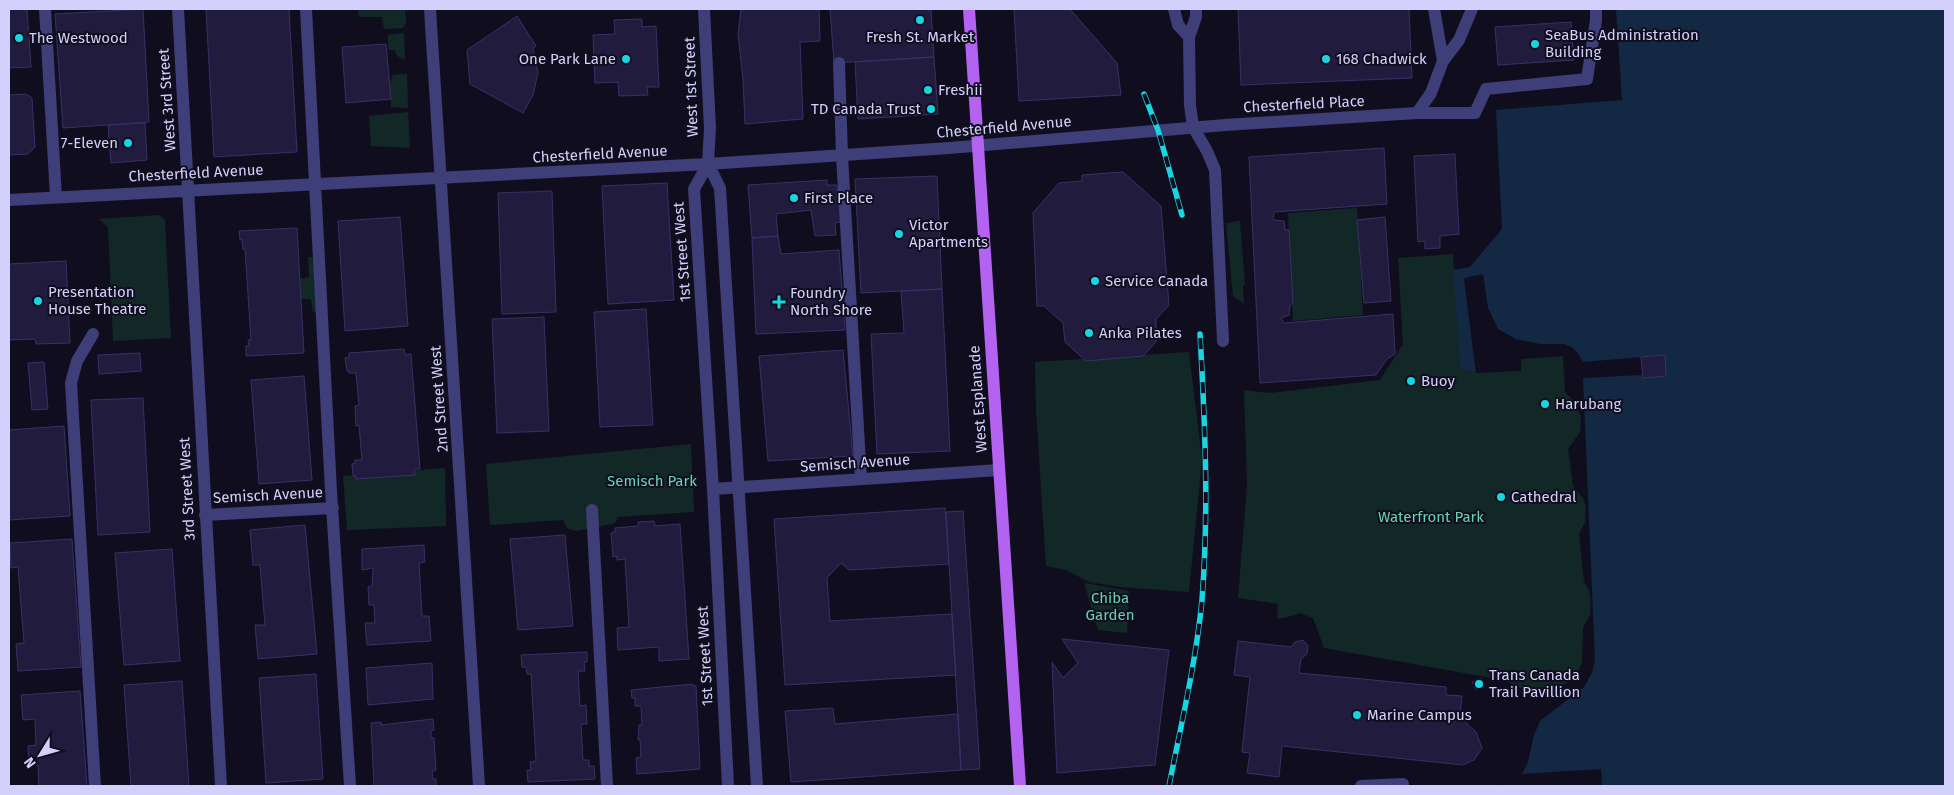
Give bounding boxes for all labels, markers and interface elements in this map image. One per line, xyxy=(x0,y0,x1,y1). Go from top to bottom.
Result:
marker: Fresh St. Market xyxy=(914,14,926,26)
place label: SeaBus Administration Building xyxy=(1545,26,1699,61)
place label: Fresh St. Market xyxy=(866,28,975,46)
place label: The Westwood xyxy=(29,29,128,47)
marker: The Westwood xyxy=(13,32,25,44)
street label: West 1st Street xyxy=(680,36,702,137)
marker: SeaBus Administration Building xyxy=(1529,38,1541,50)
street label: West 3rd Street xyxy=(154,47,180,152)
place label: One Park Lane xyxy=(519,50,616,68)
place label: 168 Chadwick xyxy=(1336,50,1427,68)
marker: One Park Lane xyxy=(620,53,632,65)
marker: 168 Chadwick xyxy=(1320,53,1332,65)
place label: Freshii xyxy=(938,81,983,99)
marker: Freshii xyxy=(922,84,934,96)
street label: Chesterfield Place xyxy=(1243,92,1365,116)
place label: TD Canada Trust xyxy=(811,100,922,118)
marker: TD Canada Trust xyxy=(925,103,937,115)
street label: Chesterfield Avenue xyxy=(936,112,1072,142)
place label: 7-Eleven xyxy=(61,134,118,152)
marker: 7-Eleven xyxy=(122,137,134,149)
street label: Chesterfield Avenue xyxy=(532,141,668,167)
street label: Chesterfield Avenue xyxy=(128,160,264,186)
place label: First Place xyxy=(804,189,873,207)
marker: First Place xyxy=(788,192,800,204)
street label: 1st Street West xyxy=(669,201,694,303)
place label: Victor Apartments xyxy=(909,216,988,251)
marker: Victor Apartments xyxy=(893,228,905,240)
place label: Service Canada xyxy=(1105,272,1208,290)
marker: Service Canada xyxy=(1089,275,1101,287)
place label: Presentation House Theatre xyxy=(48,283,147,318)
place label: Foundry North Shore xyxy=(790,284,872,319)
marker: Presentation House Theatre xyxy=(32,295,44,307)
marker: Foundry North Shore xyxy=(772,295,786,309)
place label: Anka Pilates xyxy=(1099,324,1182,342)
marker: Anka Pilates xyxy=(1083,327,1095,339)
street label: 2nd Street West xyxy=(426,345,452,453)
street label: West Esplanade xyxy=(965,345,991,453)
place label: Buoy xyxy=(1421,372,1456,390)
marker: Buoy xyxy=(1405,375,1417,387)
place label: Harubang xyxy=(1555,395,1622,413)
marker: Harubang xyxy=(1539,398,1551,410)
street label: 3rd Street West xyxy=(175,436,199,541)
street label: Semisch Avenue xyxy=(799,450,911,476)
park label: Semisch Park xyxy=(607,472,697,490)
street label: Semisch Avenue xyxy=(213,483,323,507)
place label: Cathedral xyxy=(1511,488,1577,506)
marker: Cathedral xyxy=(1495,491,1507,503)
park label: Waterfront Park xyxy=(1378,508,1484,526)
park label: Chiba Garden xyxy=(1086,589,1134,624)
street label: 1st Street West xyxy=(693,605,717,707)
place label: Trans Canada Trail Pavillion xyxy=(1489,666,1580,701)
marker: Trans Canada Trail Pavillion xyxy=(1473,678,1485,690)
place label: Marine Campus xyxy=(1367,706,1472,724)
marker: Marine Campus xyxy=(1351,709,1363,721)
north arrow xyxy=(15,730,65,780)
text: N xyxy=(20,754,40,771)

